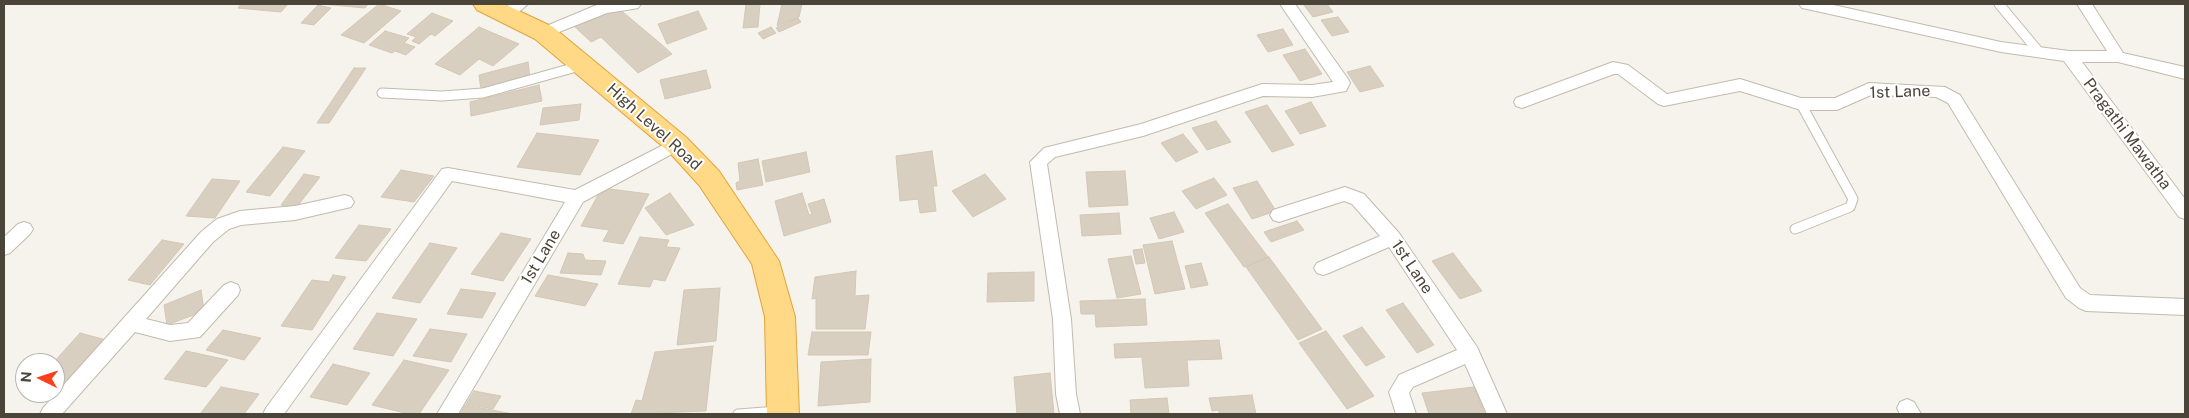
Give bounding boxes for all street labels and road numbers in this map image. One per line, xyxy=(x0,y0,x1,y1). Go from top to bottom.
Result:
street label: Pragathi Mawatha xyxy=(2079,75,2175,193)
street label: High Level Road xyxy=(603,79,705,175)
street label: 1st Lane xyxy=(1869,81,1931,103)
street label: 1st Lane xyxy=(517,226,565,288)
street label: 1st Lane xyxy=(1387,236,1437,298)

